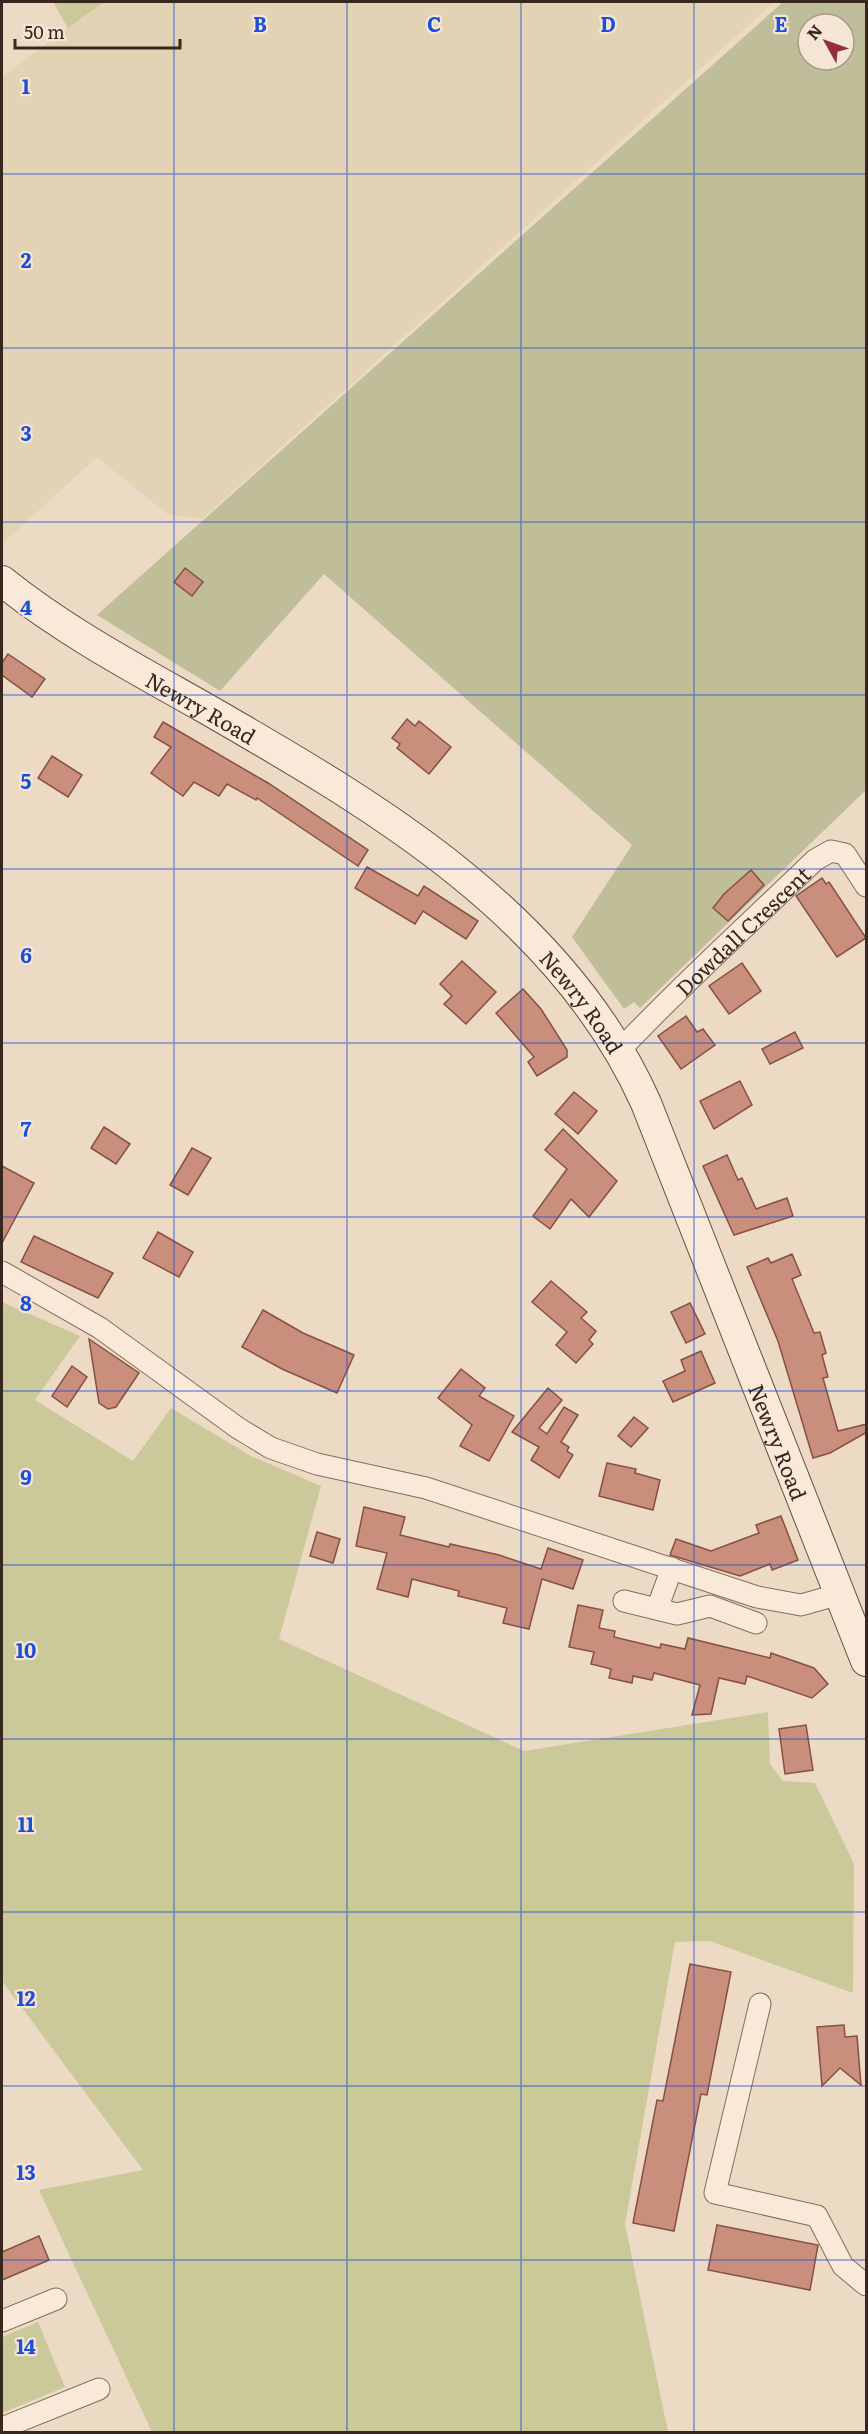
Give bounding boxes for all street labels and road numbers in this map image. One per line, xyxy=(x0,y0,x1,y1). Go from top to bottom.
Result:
street label: Newry Road xyxy=(141,663,263,750)
street label: Dowdall Crescent xyxy=(667,858,817,1002)
street label: Newry Road xyxy=(534,942,632,1059)
street label: Newry Road xyxy=(743,1379,816,1504)

